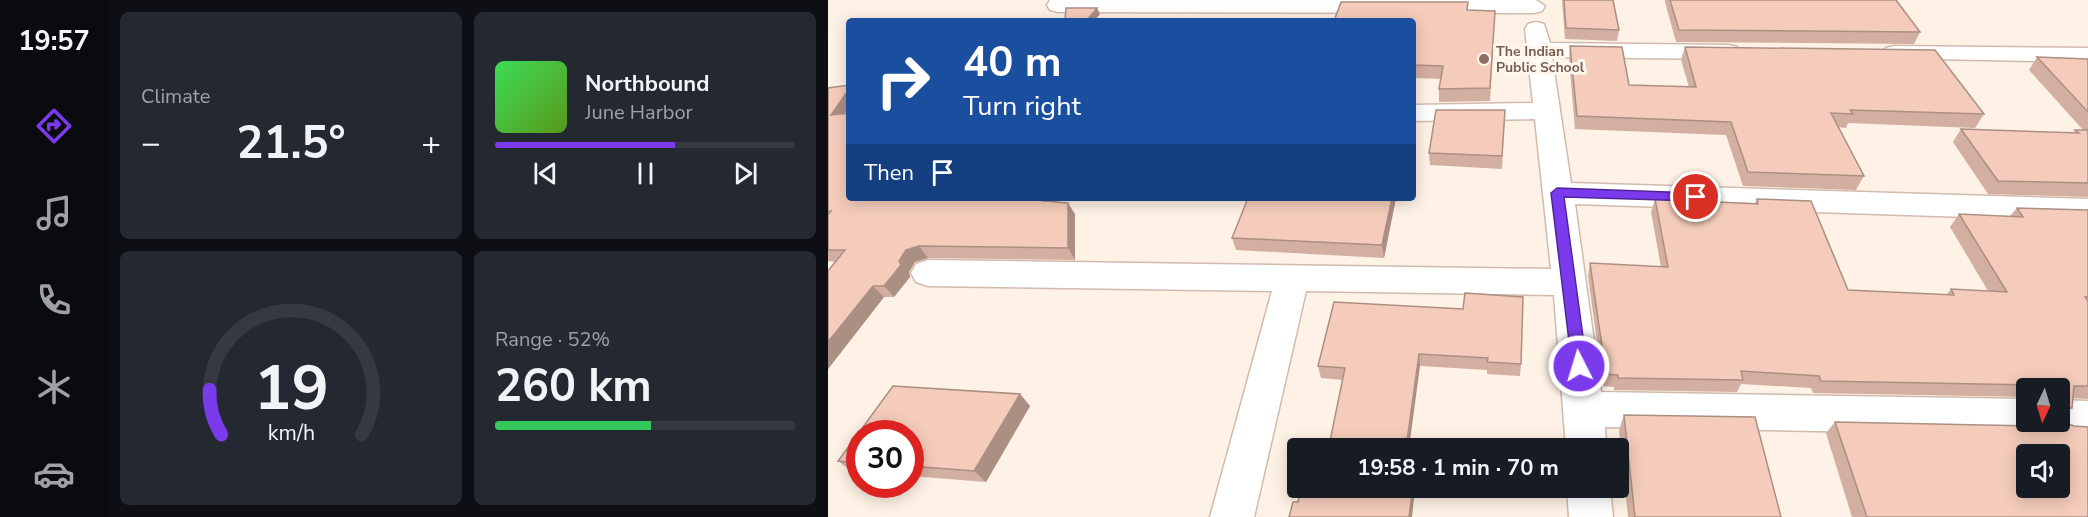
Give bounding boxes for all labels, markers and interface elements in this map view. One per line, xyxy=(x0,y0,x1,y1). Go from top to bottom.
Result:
text: 19:57 xyxy=(18,23,90,60)
text: 40 m xyxy=(963,34,1062,91)
icon: right xyxy=(864,42,942,120)
place label: The Indian Public School xyxy=(1496,42,1585,77)
marker: The Indian Public School xyxy=(1477,52,1491,66)
text: Northbound xyxy=(585,69,709,99)
text: Climate xyxy=(141,83,210,110)
text: Turn right xyxy=(963,88,1081,125)
text: June Harbor xyxy=(585,99,693,126)
icon: directions xyxy=(33,105,75,147)
text: 21.5° xyxy=(236,113,346,174)
text: − xyxy=(141,121,161,166)
text: + xyxy=(421,121,441,166)
icon: arrive xyxy=(926,156,959,189)
icon: previous xyxy=(529,157,562,190)
icon: pause xyxy=(629,157,662,190)
icon: next xyxy=(729,157,762,190)
text: Then xyxy=(864,158,914,188)
pin xyxy=(1670,171,1721,222)
icon: arrive xyxy=(1679,180,1712,213)
icon: music xyxy=(33,192,75,234)
icon: phone xyxy=(33,279,75,321)
text: Range · 52% xyxy=(495,326,610,353)
position arrow xyxy=(1547,334,1611,398)
text: 19 xyxy=(254,346,328,431)
text: 260 km xyxy=(495,356,652,417)
icon: climate xyxy=(33,366,75,408)
north arrow xyxy=(2016,378,2070,432)
map controls xyxy=(2016,378,2070,498)
text: km/h xyxy=(267,418,315,448)
speed limit sign: 30 xyxy=(846,420,924,498)
button: sound xyxy=(2016,444,2070,498)
icon: car xyxy=(33,453,75,495)
text: 19:58 · 1 min · 70 m xyxy=(1357,453,1559,483)

